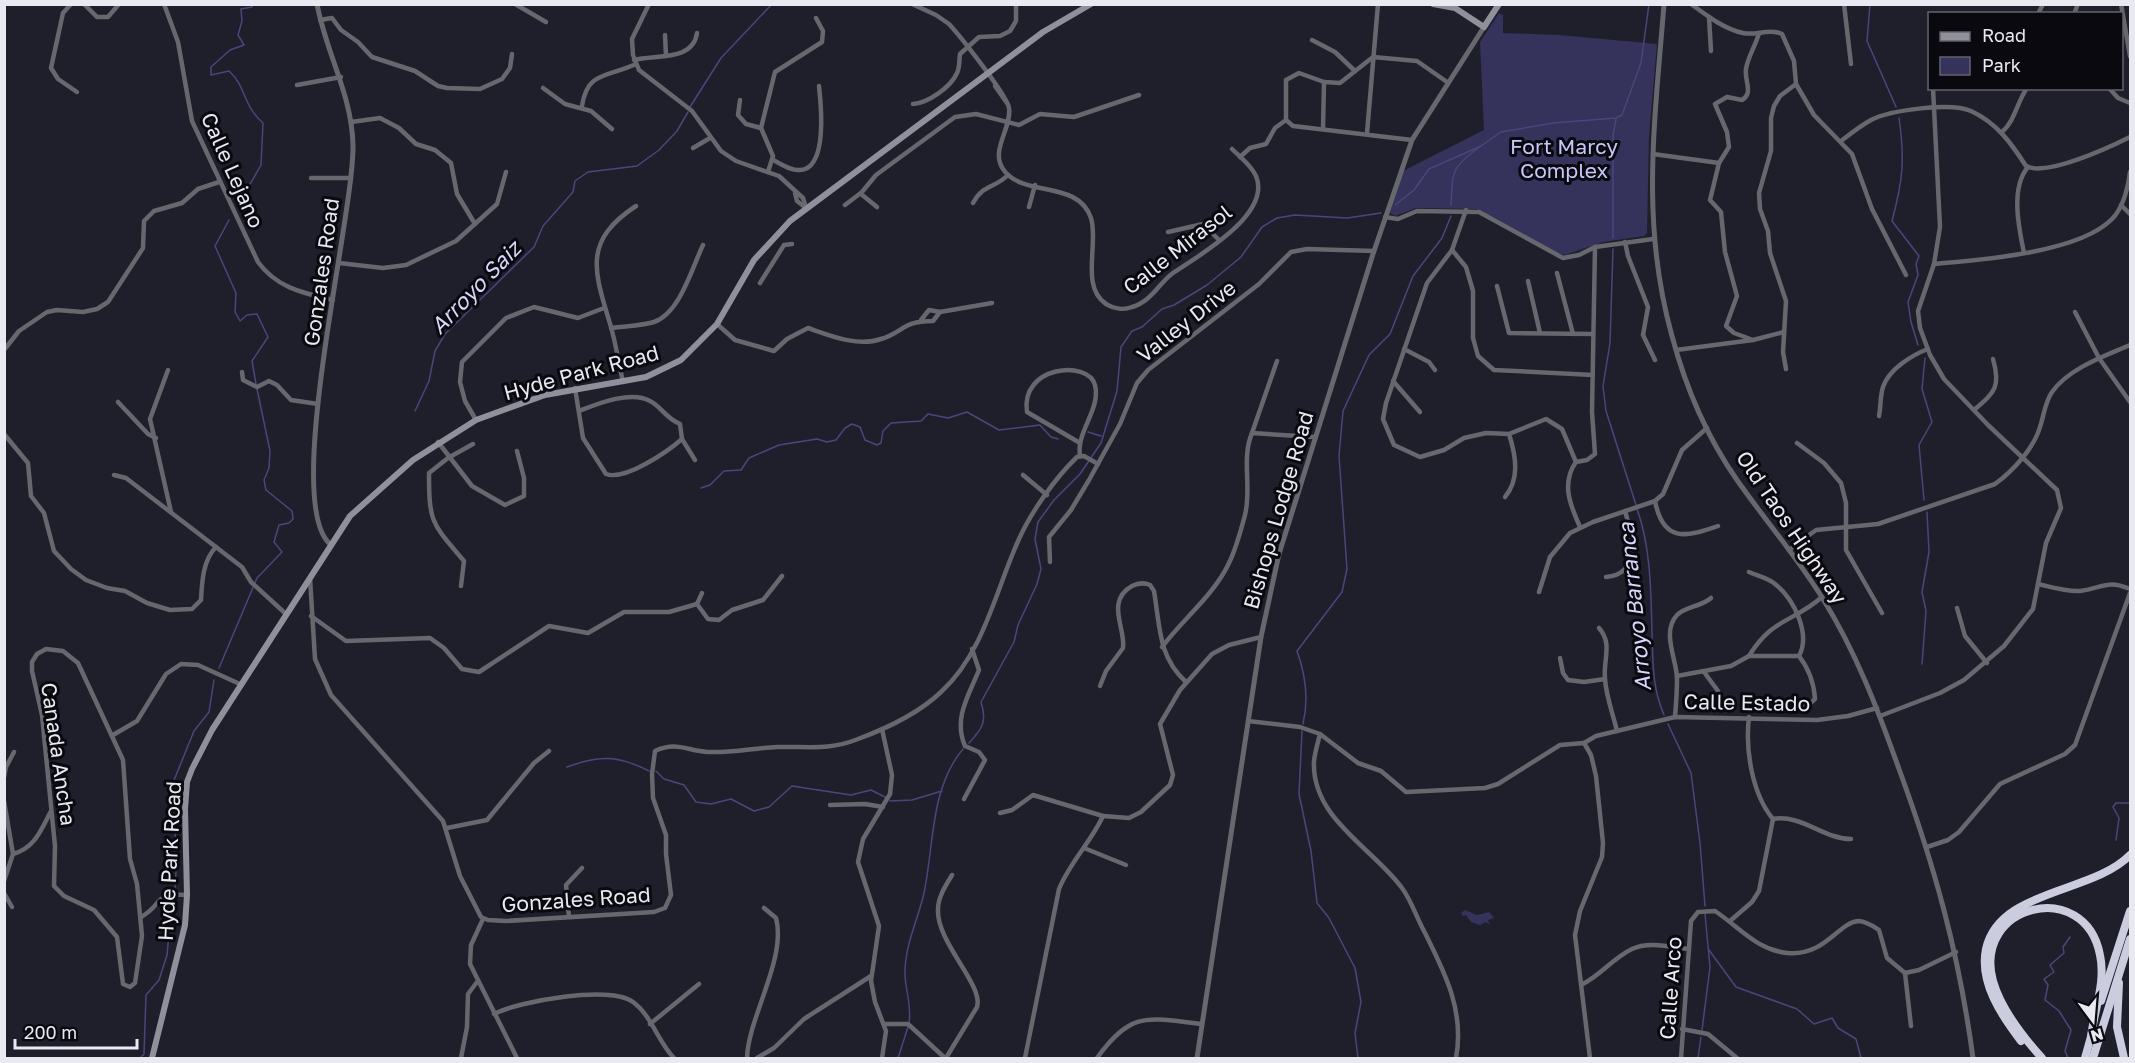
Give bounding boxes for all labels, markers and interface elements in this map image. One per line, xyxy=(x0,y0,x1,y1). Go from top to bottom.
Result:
legend xyxy=(1928,12,2123,90)
text: Road xyxy=(1982,24,2026,46)
text: Park xyxy=(1982,54,2021,76)
street label: Calle Lejano xyxy=(196,108,270,232)
park label: Fort Marcy Complex xyxy=(1510,133,1618,183)
street label: Gonzales Road xyxy=(298,196,344,348)
street label: Calle Mirasol xyxy=(1117,198,1237,300)
water label: Arroyo Saiz xyxy=(424,233,528,339)
street label: Valley Drive xyxy=(1131,274,1241,368)
street label: Hyde Park Road xyxy=(500,339,662,405)
street label: Bishops Lodge Road xyxy=(1237,408,1319,612)
street label: Old Taos Highway xyxy=(1731,445,1853,609)
water label: Arroyo Barranca xyxy=(1612,520,1656,693)
street label: Canada Ancha xyxy=(36,681,82,827)
street label: Calle Estado xyxy=(1684,688,1810,716)
street label: Hyde Park Road xyxy=(152,781,186,941)
street label: Gonzales Road xyxy=(501,881,651,917)
street label: Calle Arco xyxy=(1653,936,1687,1040)
north arrow xyxy=(2063,991,2123,1051)
scale bar xyxy=(15,1012,136,1050)
text: 200 m xyxy=(24,1021,77,1043)
text: N xyxy=(2089,1024,2106,1047)

